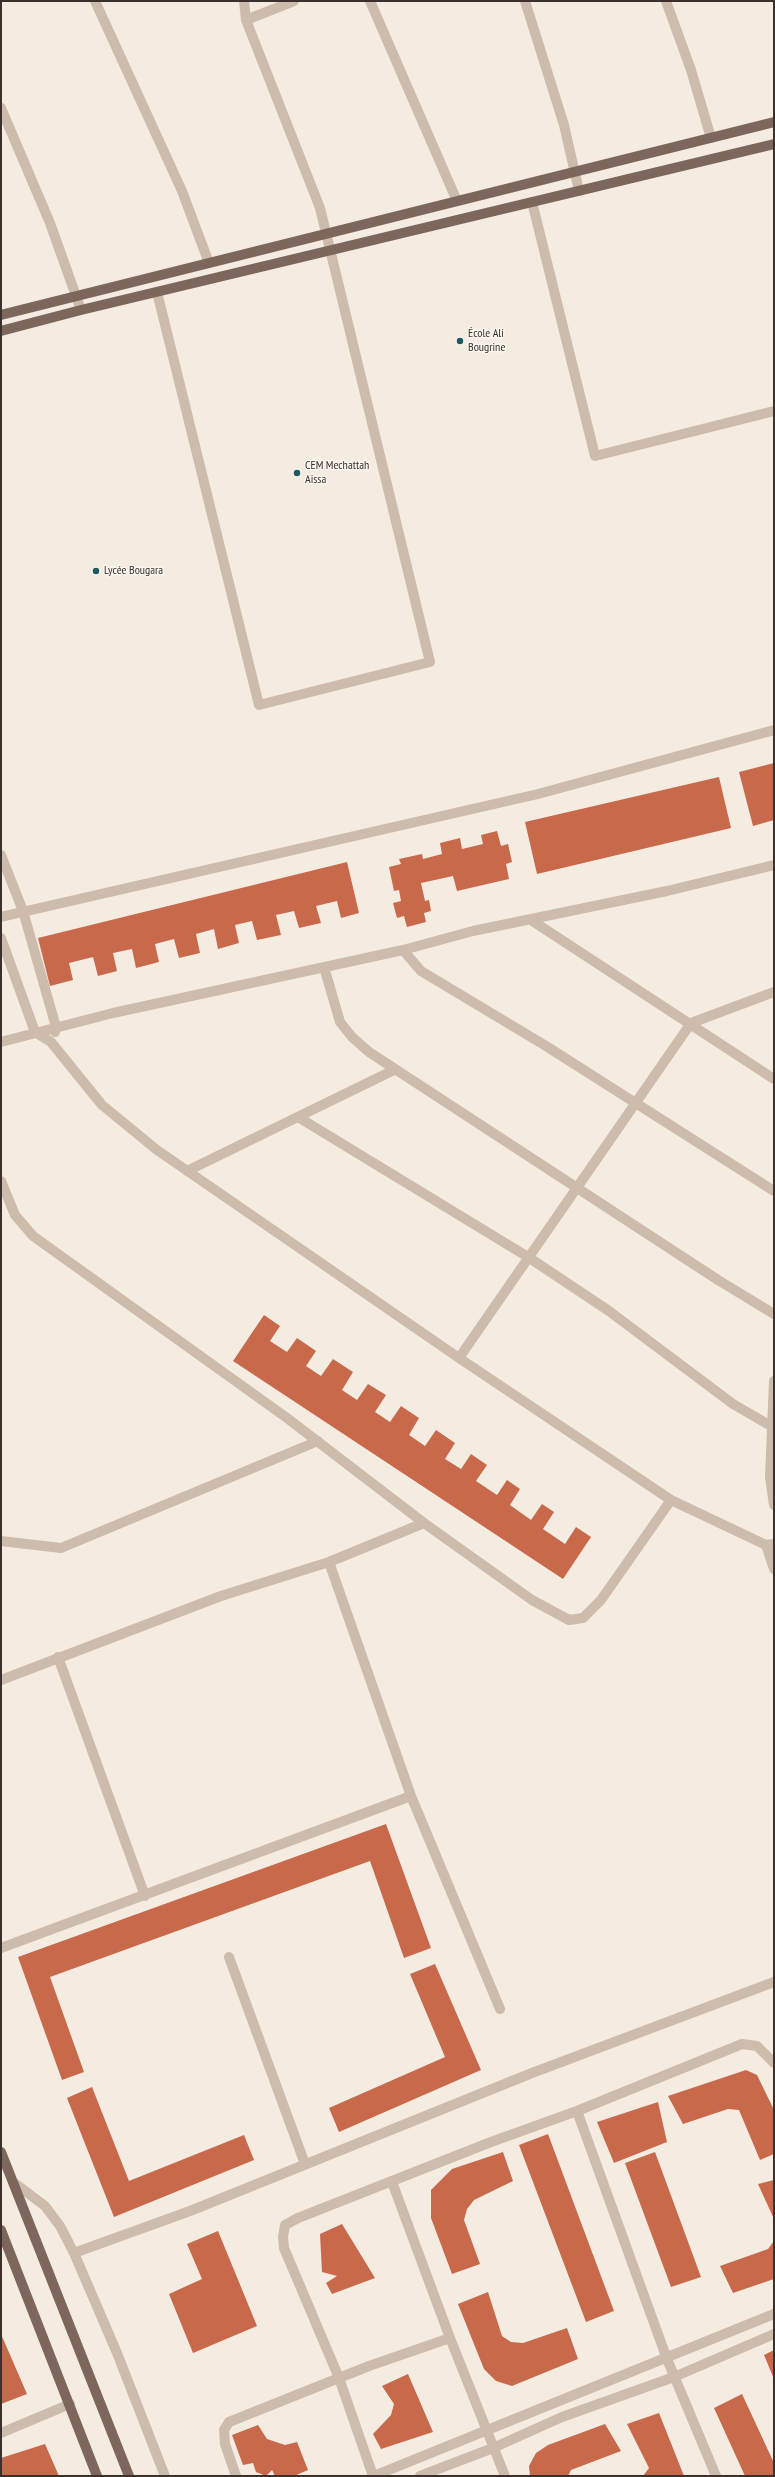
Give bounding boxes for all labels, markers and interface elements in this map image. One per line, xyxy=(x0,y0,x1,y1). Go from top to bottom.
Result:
place label: École Ali Bougrine xyxy=(468,327,505,355)
marker: École Ali Bougrine xyxy=(455,336,465,346)
place label: CEM Mechattah Aissa xyxy=(305,459,369,487)
marker: CEM Mechattah Aissa xyxy=(292,468,302,478)
place label: Lycée Bougara xyxy=(104,564,163,578)
marker: Lycée Bougara xyxy=(91,566,101,576)

